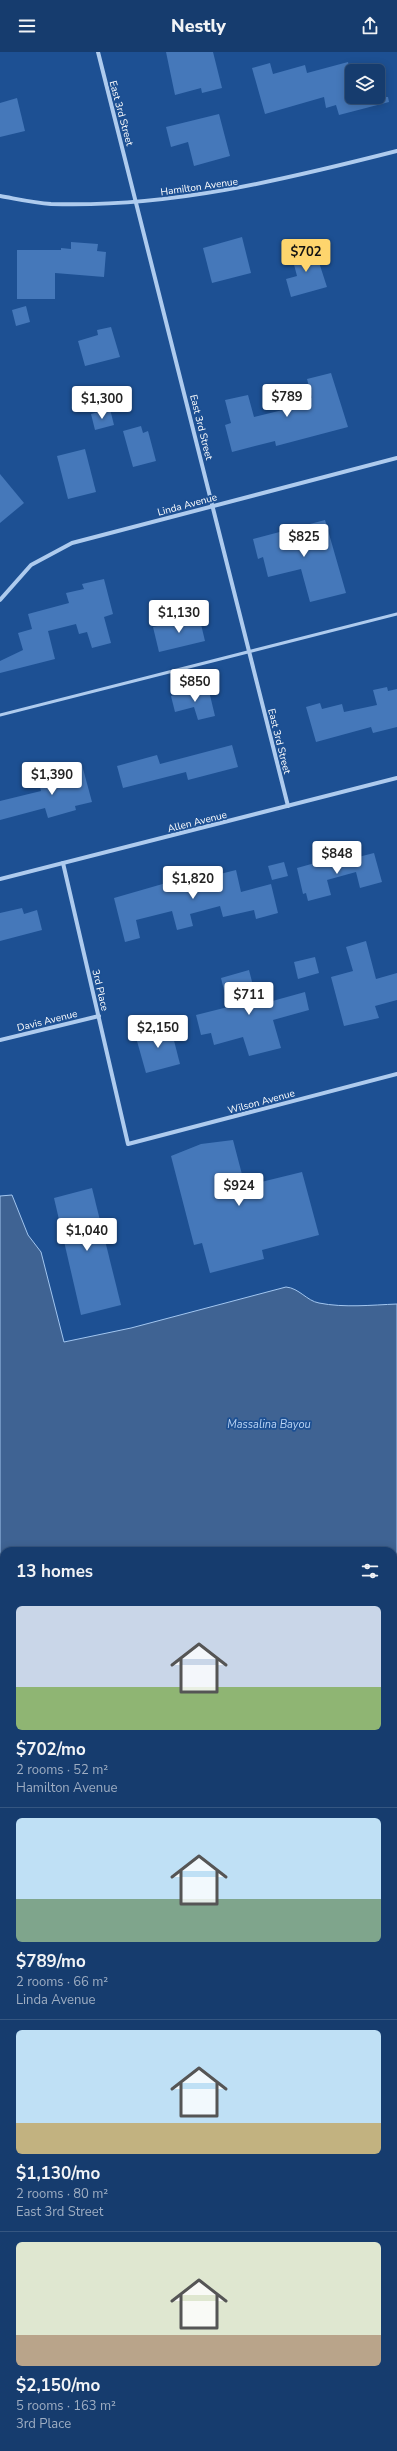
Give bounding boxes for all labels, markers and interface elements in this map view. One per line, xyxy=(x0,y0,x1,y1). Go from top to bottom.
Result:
text: Nestly xyxy=(171,14,226,38)
icon: menu xyxy=(16,15,38,37)
icon: share xyxy=(359,15,381,37)
map controls xyxy=(345,64,385,104)
button: layers xyxy=(345,64,385,104)
street label: East 3rd Street xyxy=(106,79,137,148)
street label: Hamilton Avenue xyxy=(160,175,239,199)
pin: $702 xyxy=(282,239,330,273)
text: $702 xyxy=(290,243,322,261)
pin: $789 xyxy=(263,384,311,418)
pin: $1,300 xyxy=(69,386,135,420)
text: $789 xyxy=(271,388,303,406)
text: $1,300 xyxy=(81,390,123,408)
street label: East 3rd Street xyxy=(186,393,216,462)
street label: Linda Avenue xyxy=(156,490,219,520)
pin: $825 xyxy=(280,524,328,558)
text: $825 xyxy=(288,528,320,546)
pin: $1,130 xyxy=(146,600,212,634)
text: $1,130 xyxy=(158,604,200,622)
pin: $850 xyxy=(171,669,219,703)
text: $850 xyxy=(179,673,211,691)
street label: East 3rd Street xyxy=(264,707,294,776)
pin: $1,390 xyxy=(19,762,85,796)
text: $1,390 xyxy=(31,766,73,784)
street label: Allen Avenue xyxy=(166,808,228,836)
pin: $848 xyxy=(313,841,361,875)
text: $848 xyxy=(321,845,353,863)
pin: $1,820 xyxy=(160,866,226,900)
text: $1,820 xyxy=(172,870,214,888)
street label: 3rd Place xyxy=(88,968,112,1012)
pin: $711 xyxy=(225,982,273,1016)
text: $711 xyxy=(233,986,265,1004)
street label: Davis Avenue xyxy=(16,1007,79,1035)
pin: $2,150 xyxy=(125,1015,191,1049)
text: $2,150 xyxy=(137,1019,179,1037)
street label: Wilson Avenue xyxy=(226,1086,296,1118)
pin: $924 xyxy=(215,1173,263,1207)
text: $924 xyxy=(223,1177,255,1195)
pin: $1,040 xyxy=(54,1218,120,1252)
text: $1,040 xyxy=(66,1222,108,1240)
water label: Massalina Bayou xyxy=(227,1417,311,1432)
text: 13 homes xyxy=(16,1560,93,1583)
icon: filters xyxy=(359,1560,381,1582)
icon: home xyxy=(163,1632,235,1704)
text: $702/mo xyxy=(16,1738,86,1761)
text: 2 rooms · 52 m² xyxy=(16,1761,108,1779)
text: Hamilton Avenue xyxy=(16,1779,117,1797)
icon: home xyxy=(163,1844,235,1916)
text: $789/mo xyxy=(16,1950,86,1973)
text: 2 rooms · 66 m² xyxy=(16,1973,108,1991)
text: Linda Avenue xyxy=(16,1991,96,2009)
icon: home xyxy=(163,2056,235,2128)
text: $1,130/mo xyxy=(16,2162,100,2185)
text: 2 rooms · 80 m² xyxy=(16,2185,108,2203)
text: East 3rd Street xyxy=(16,2203,103,2221)
icon: home xyxy=(163,2268,235,2340)
text: $2,150/mo xyxy=(16,2374,100,2397)
text: 5 rooms · 163 m² xyxy=(16,2397,116,2415)
text: 3rd Place xyxy=(16,2415,71,2433)

